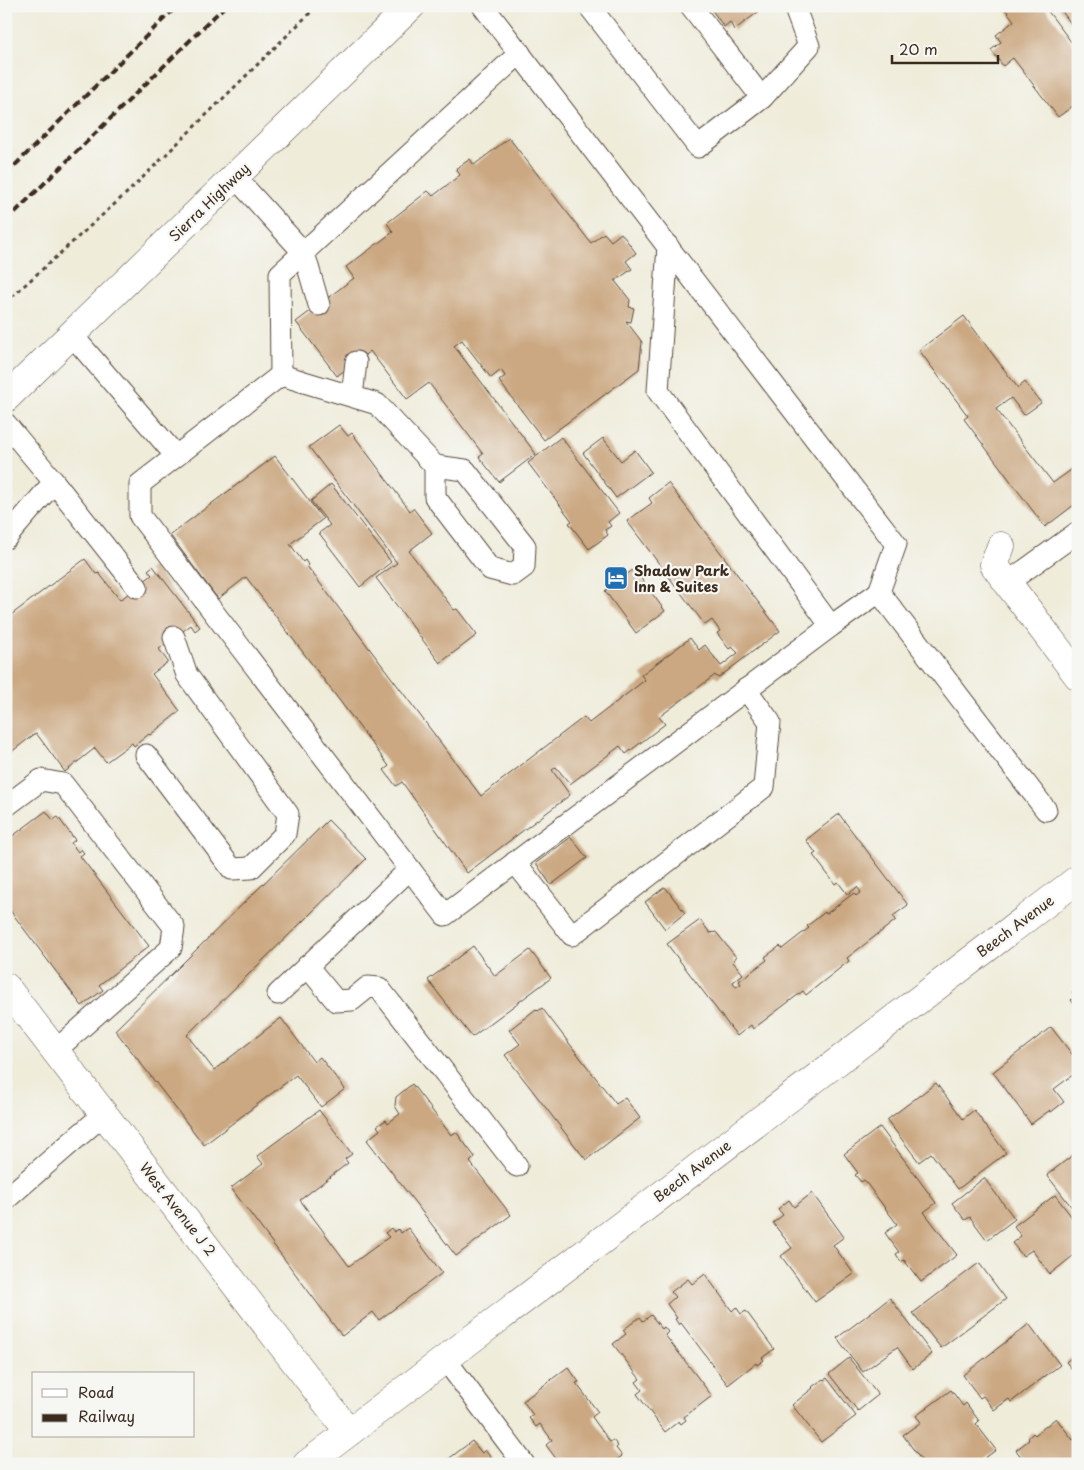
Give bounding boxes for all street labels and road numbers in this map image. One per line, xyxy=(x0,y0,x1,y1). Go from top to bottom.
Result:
street label: Sierra Highway xyxy=(164,158,254,246)
street label: Beech Avenue xyxy=(972,890,1058,962)
street label: Beech Avenue xyxy=(649,1135,735,1207)
street label: West Avenue J 2 xyxy=(135,1158,221,1260)

